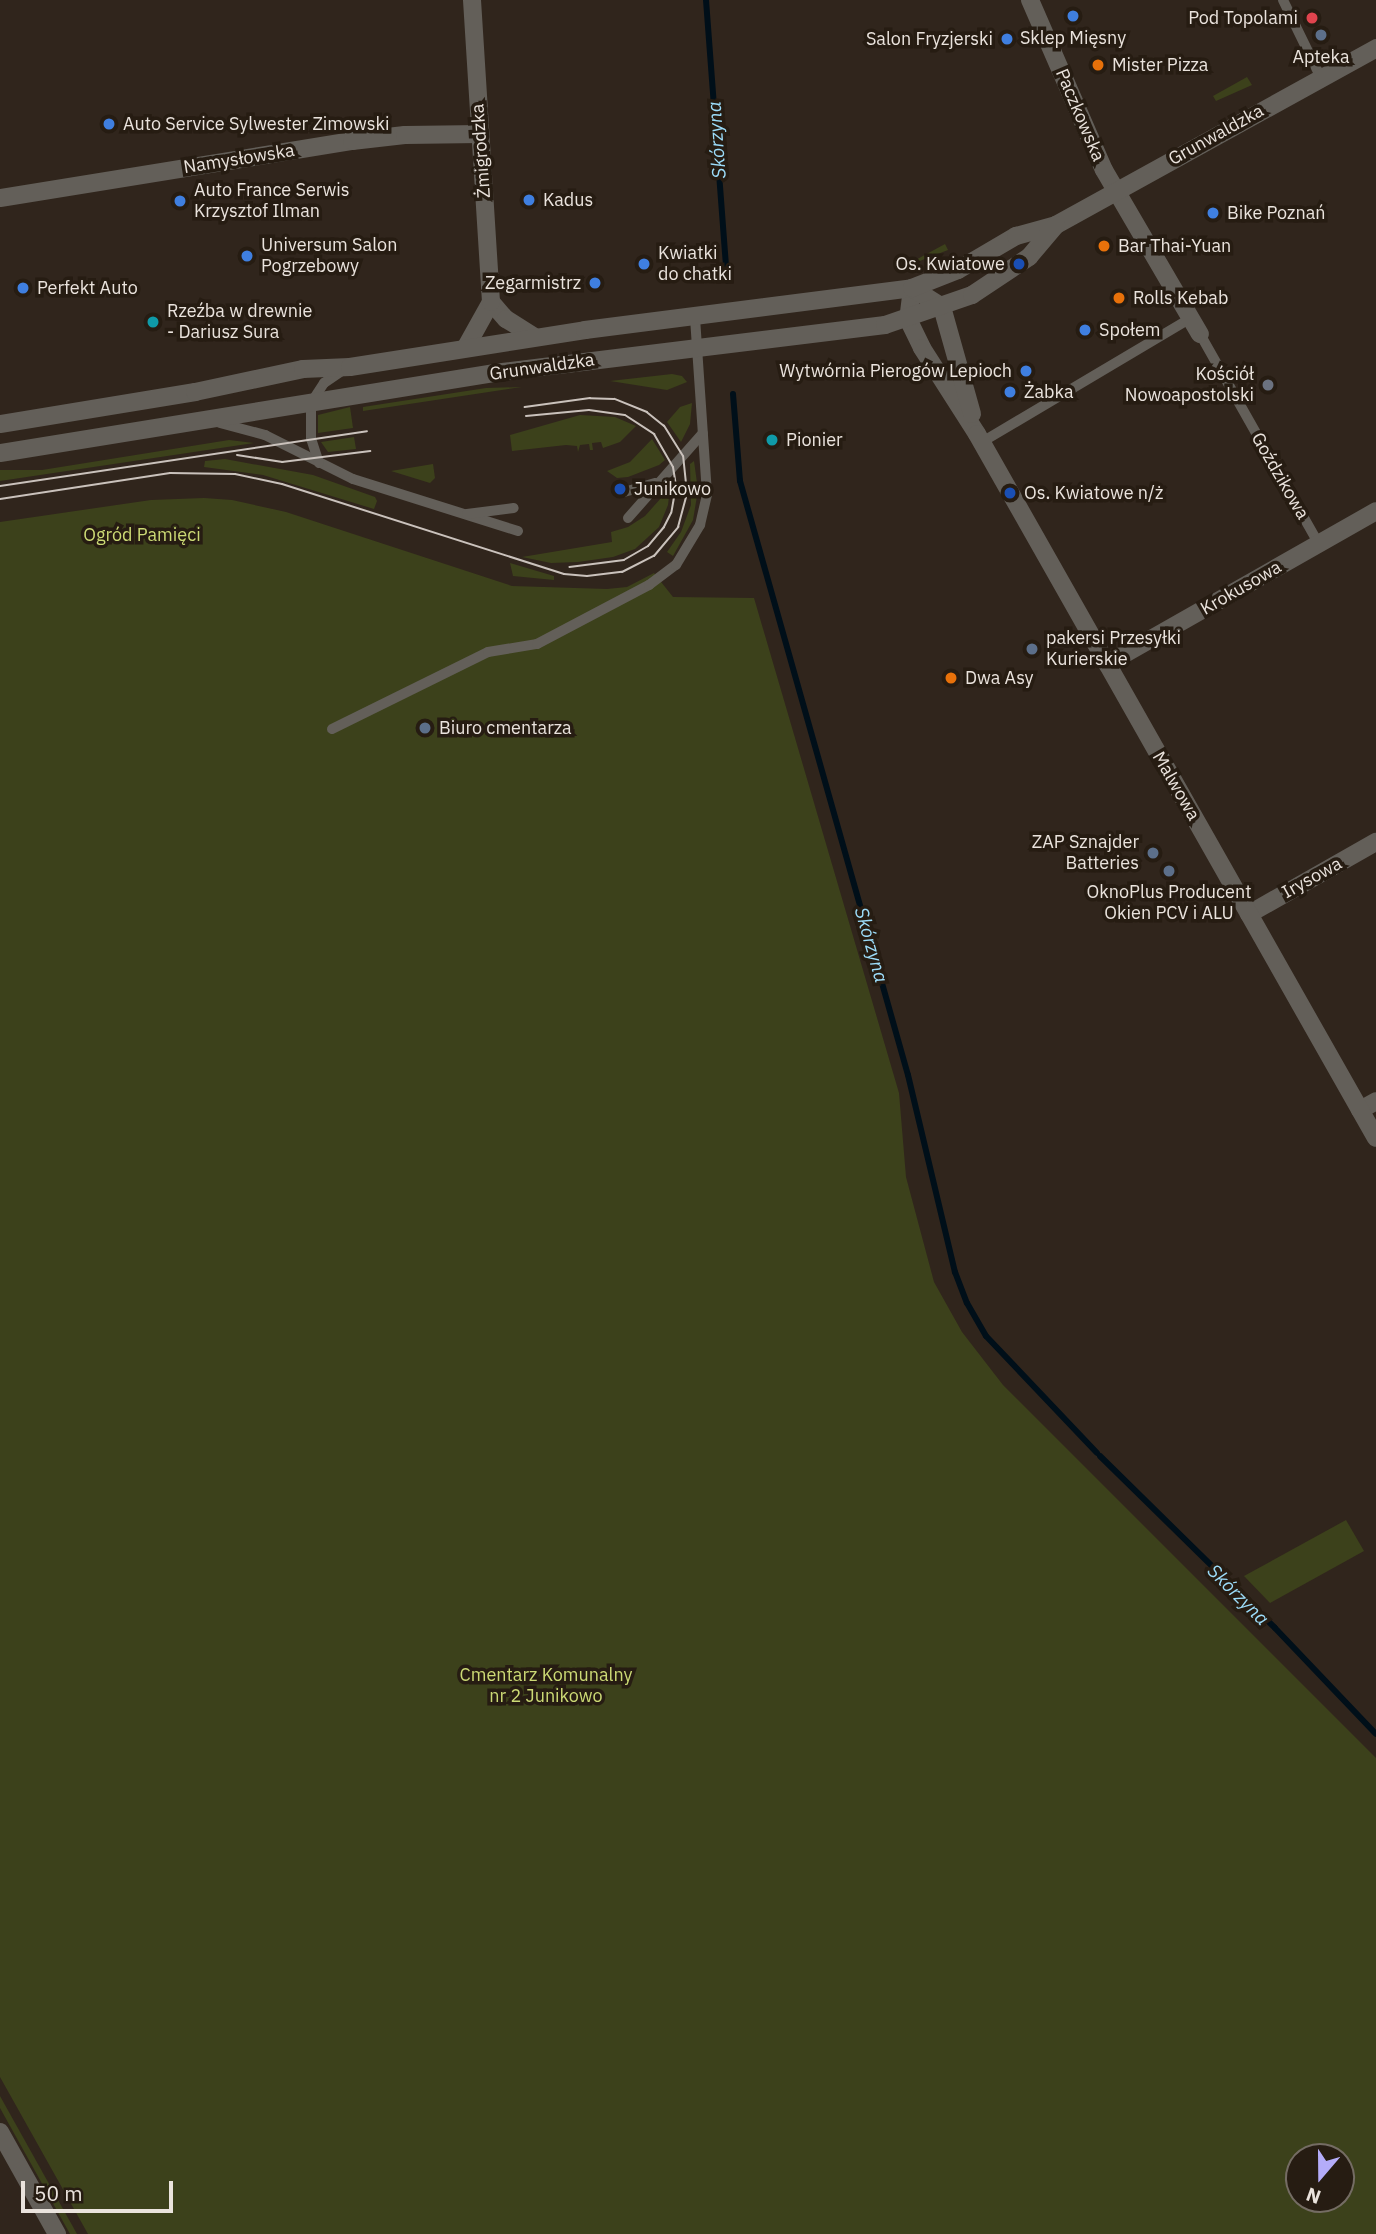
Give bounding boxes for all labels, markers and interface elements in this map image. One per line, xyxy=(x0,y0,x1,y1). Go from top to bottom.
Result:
place label: Pod Topolami xyxy=(1188,7,1298,29)
marker: Sklep Mięsny xyxy=(1065,8,1081,24)
marker: Pod Topolami xyxy=(1304,10,1320,26)
place label: Sklep Mięsny xyxy=(1020,27,1126,49)
marker: Apteka xyxy=(1313,27,1329,43)
place label: Salon Fryzjerski xyxy=(866,28,993,50)
marker: Salon Fryzjerski xyxy=(999,31,1015,47)
place label: Apteka xyxy=(1292,46,1350,68)
place label: Mister Pizza xyxy=(1112,54,1208,76)
marker: Mister Pizza xyxy=(1090,57,1106,73)
street label: Paczkowska xyxy=(1051,65,1109,165)
street label: Grunwaldzka xyxy=(1165,100,1267,170)
water label: Skórzyna xyxy=(703,101,731,179)
street label: Żmigrodzka xyxy=(467,103,495,199)
place label: Auto Service Sylwester Zimowski xyxy=(123,113,390,135)
marker: Auto Service Sylwester Zimowski xyxy=(101,116,117,132)
street label: Namysłowska xyxy=(182,140,296,178)
place label: Auto France Serwis Krzysztof Ilman xyxy=(194,180,350,222)
place label: Kadus xyxy=(543,189,593,211)
marker: Kadus xyxy=(521,192,537,208)
marker: Auto France Serwis Krzysztof Ilman xyxy=(172,193,188,209)
place label: Bike Poznań xyxy=(1227,202,1326,224)
marker: Bike Poznań xyxy=(1205,205,1221,221)
place label: Universum Salon Pogrzebowy xyxy=(261,235,397,278)
place label: Bar Thai-Yuan xyxy=(1118,235,1231,257)
marker: Bar Thai-Yuan xyxy=(1096,238,1112,254)
place label: Kwiatki do chatki xyxy=(658,243,732,286)
marker: Universum Salon Pogrzebowy xyxy=(239,248,255,264)
place label: Os. Kwiatowe xyxy=(895,253,1005,275)
marker: Kwiatki do chatki xyxy=(636,256,652,272)
marker: Os. Kwiatowe xyxy=(1011,256,1027,272)
place label: Zegarmistrz xyxy=(485,272,581,294)
marker: Zegarmistrz xyxy=(587,275,603,291)
place label: Perfekt Auto xyxy=(37,277,138,299)
marker: Perfekt Auto xyxy=(15,280,31,296)
place label: Rolls Kebab xyxy=(1133,287,1228,309)
marker: Rolls Kebab xyxy=(1111,290,1127,306)
place label: Rzeźba w drewnie - Dariusz Sura xyxy=(167,301,312,344)
marker: Rzeźba w drewnie - Dariusz Sura xyxy=(145,314,161,330)
place label: Społem xyxy=(1099,319,1161,341)
marker: Społem xyxy=(1077,322,1093,338)
street label: Grunwaldzka xyxy=(488,349,596,385)
place label: Wytwórnia Pierogów Lepioch xyxy=(779,360,1012,382)
marker: Wytwórnia Pierogów Lepioch xyxy=(1018,363,1034,379)
place label: Kościół Nowoapostolski xyxy=(1125,364,1254,406)
marker: Kościół Nowoapostolski xyxy=(1260,377,1276,393)
place label: Żabka xyxy=(1024,381,1073,403)
marker: Żabka xyxy=(1002,384,1018,400)
place label: Pionier xyxy=(786,429,843,451)
street label: Goździkowa xyxy=(1247,429,1313,523)
marker: Pionier xyxy=(764,432,780,448)
place label: Junikowo xyxy=(634,478,711,500)
marker: Junikowo xyxy=(612,481,628,497)
place label: Os. Kwiatowe n/ż xyxy=(1024,482,1163,504)
marker: Os. Kwiatowe n/ż xyxy=(1002,485,1018,501)
park label: Ogród Pamięci xyxy=(83,524,201,546)
street label: Krokusowa xyxy=(1197,556,1285,620)
place label: pakersi Przesyłki Kurierskie xyxy=(1046,628,1181,670)
marker: pakersi Przesyłki Kurierskie xyxy=(1024,641,1040,657)
place label: Dwa Asy xyxy=(965,667,1034,689)
marker: Dwa Asy xyxy=(943,670,959,686)
place label: Biuro cmentarza xyxy=(439,717,572,739)
marker: Biuro cmentarza xyxy=(417,720,433,736)
street label: Malwowa xyxy=(1148,748,1204,824)
place label: ZAP Sznajder Batteries xyxy=(1032,832,1139,874)
marker: ZAP Sznajder Batteries xyxy=(1145,845,1161,861)
street label: Irysowa xyxy=(1278,853,1346,903)
marker: OknoPlus Producent Okien PCV i ALU xyxy=(1161,863,1177,879)
place label: OknoPlus Producent Okien PCV i ALU xyxy=(1087,882,1251,924)
water label: Skórzyna xyxy=(849,905,893,985)
water label: Skórzyna xyxy=(1203,1560,1273,1630)
park label: Cmentarz Komunalny nr 2 Junikowo xyxy=(460,1665,632,1708)
north arrow xyxy=(1285,2143,1355,2213)
scale bar xyxy=(24,2168,177,2212)
text: 50 m xyxy=(34,2179,83,2207)
text: N xyxy=(1303,2182,1324,2209)

